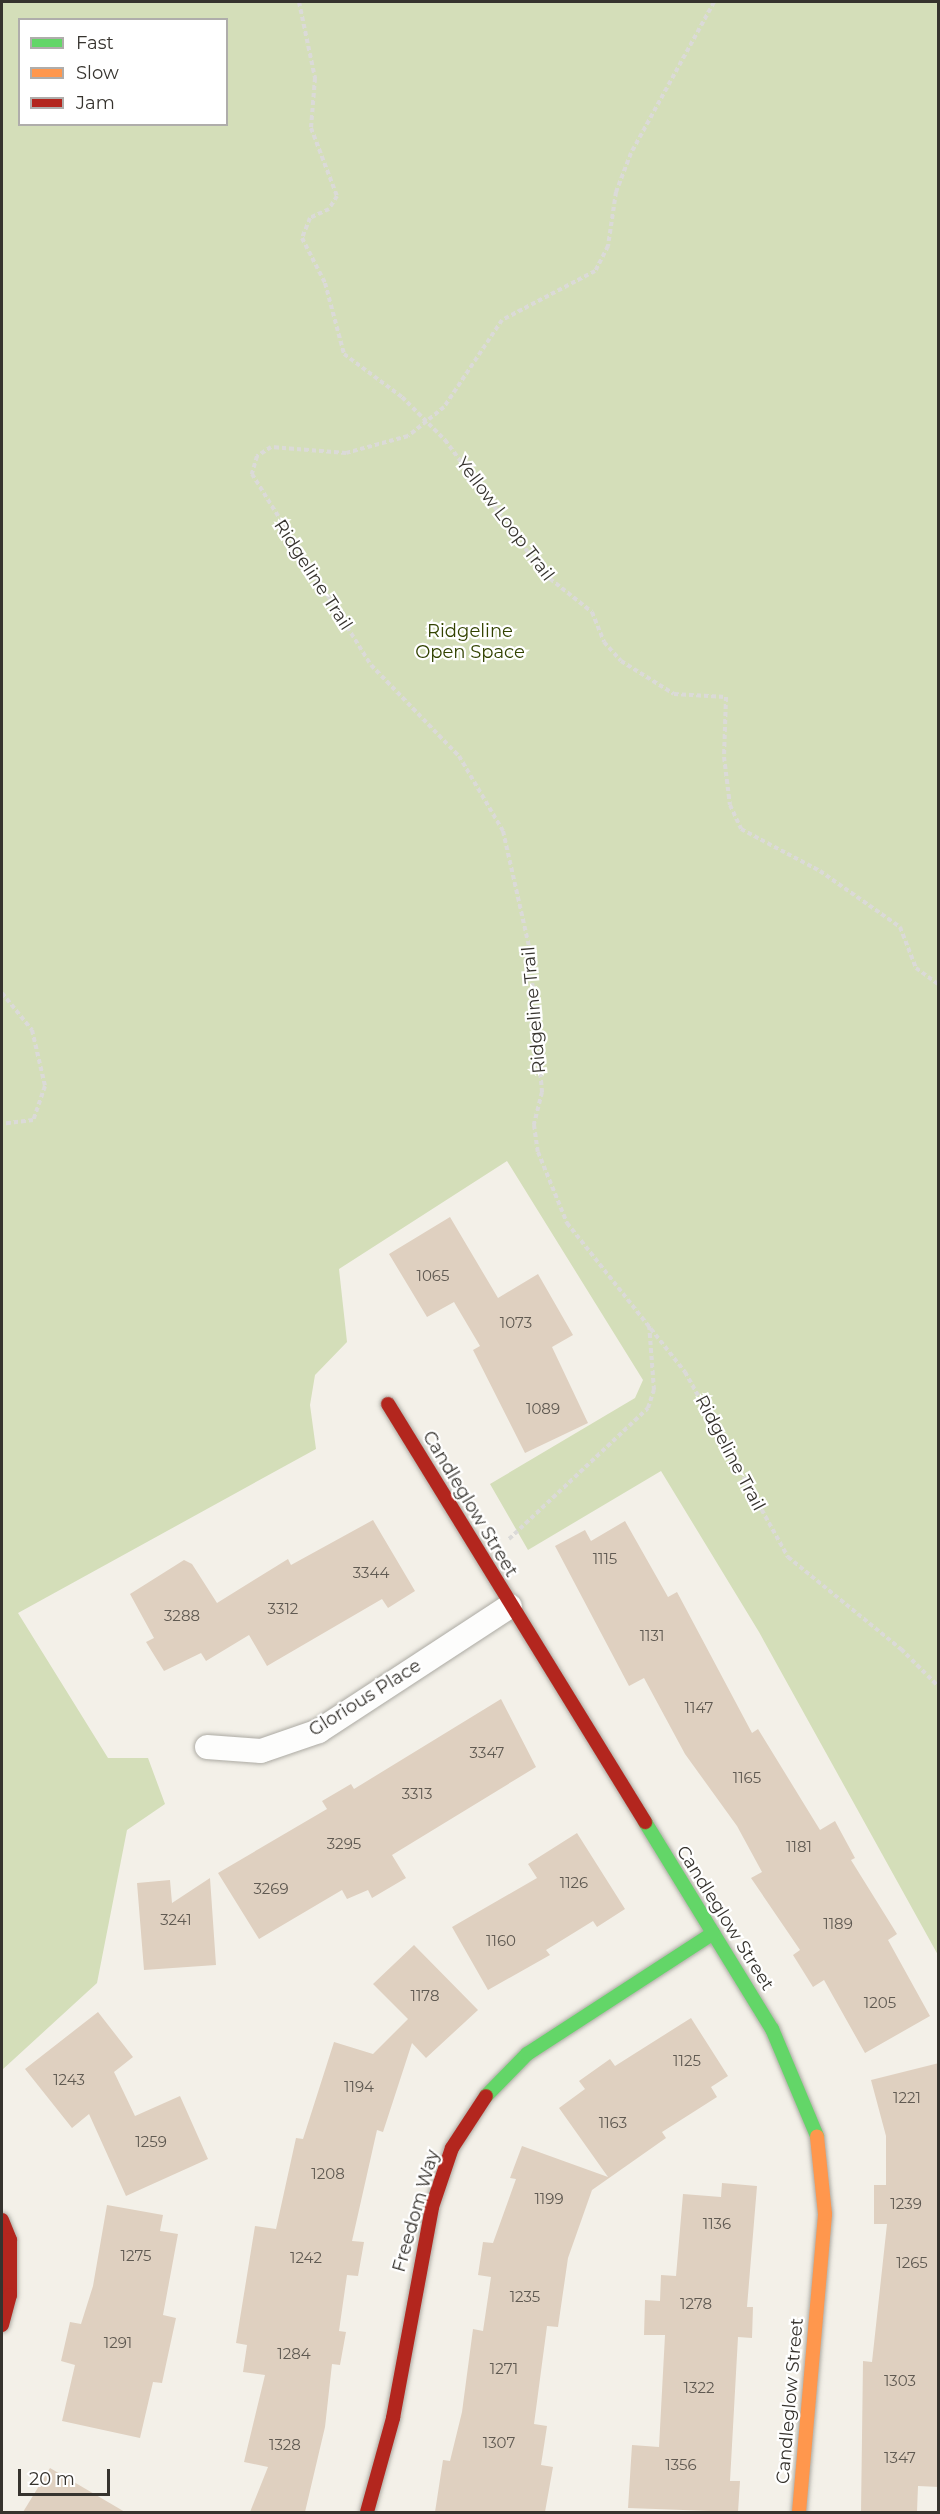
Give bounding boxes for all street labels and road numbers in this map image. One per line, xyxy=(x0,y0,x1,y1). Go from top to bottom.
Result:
street label: Yellow Loop Trail xyxy=(451,453,559,585)
street label: Ridgeline Trail xyxy=(269,516,357,634)
street label: Ridgeline Trail xyxy=(518,946,550,1074)
street label: Ridgeline Trail xyxy=(691,1392,769,1514)
street label: Candleglow Street xyxy=(418,1427,522,1581)
street label: Glorious Place xyxy=(305,1655,425,1741)
street label: Candleglow Street xyxy=(672,1842,778,1994)
street label: Freedom Way xyxy=(388,2147,444,2275)
street label: Candleglow Street xyxy=(772,2317,808,2485)

